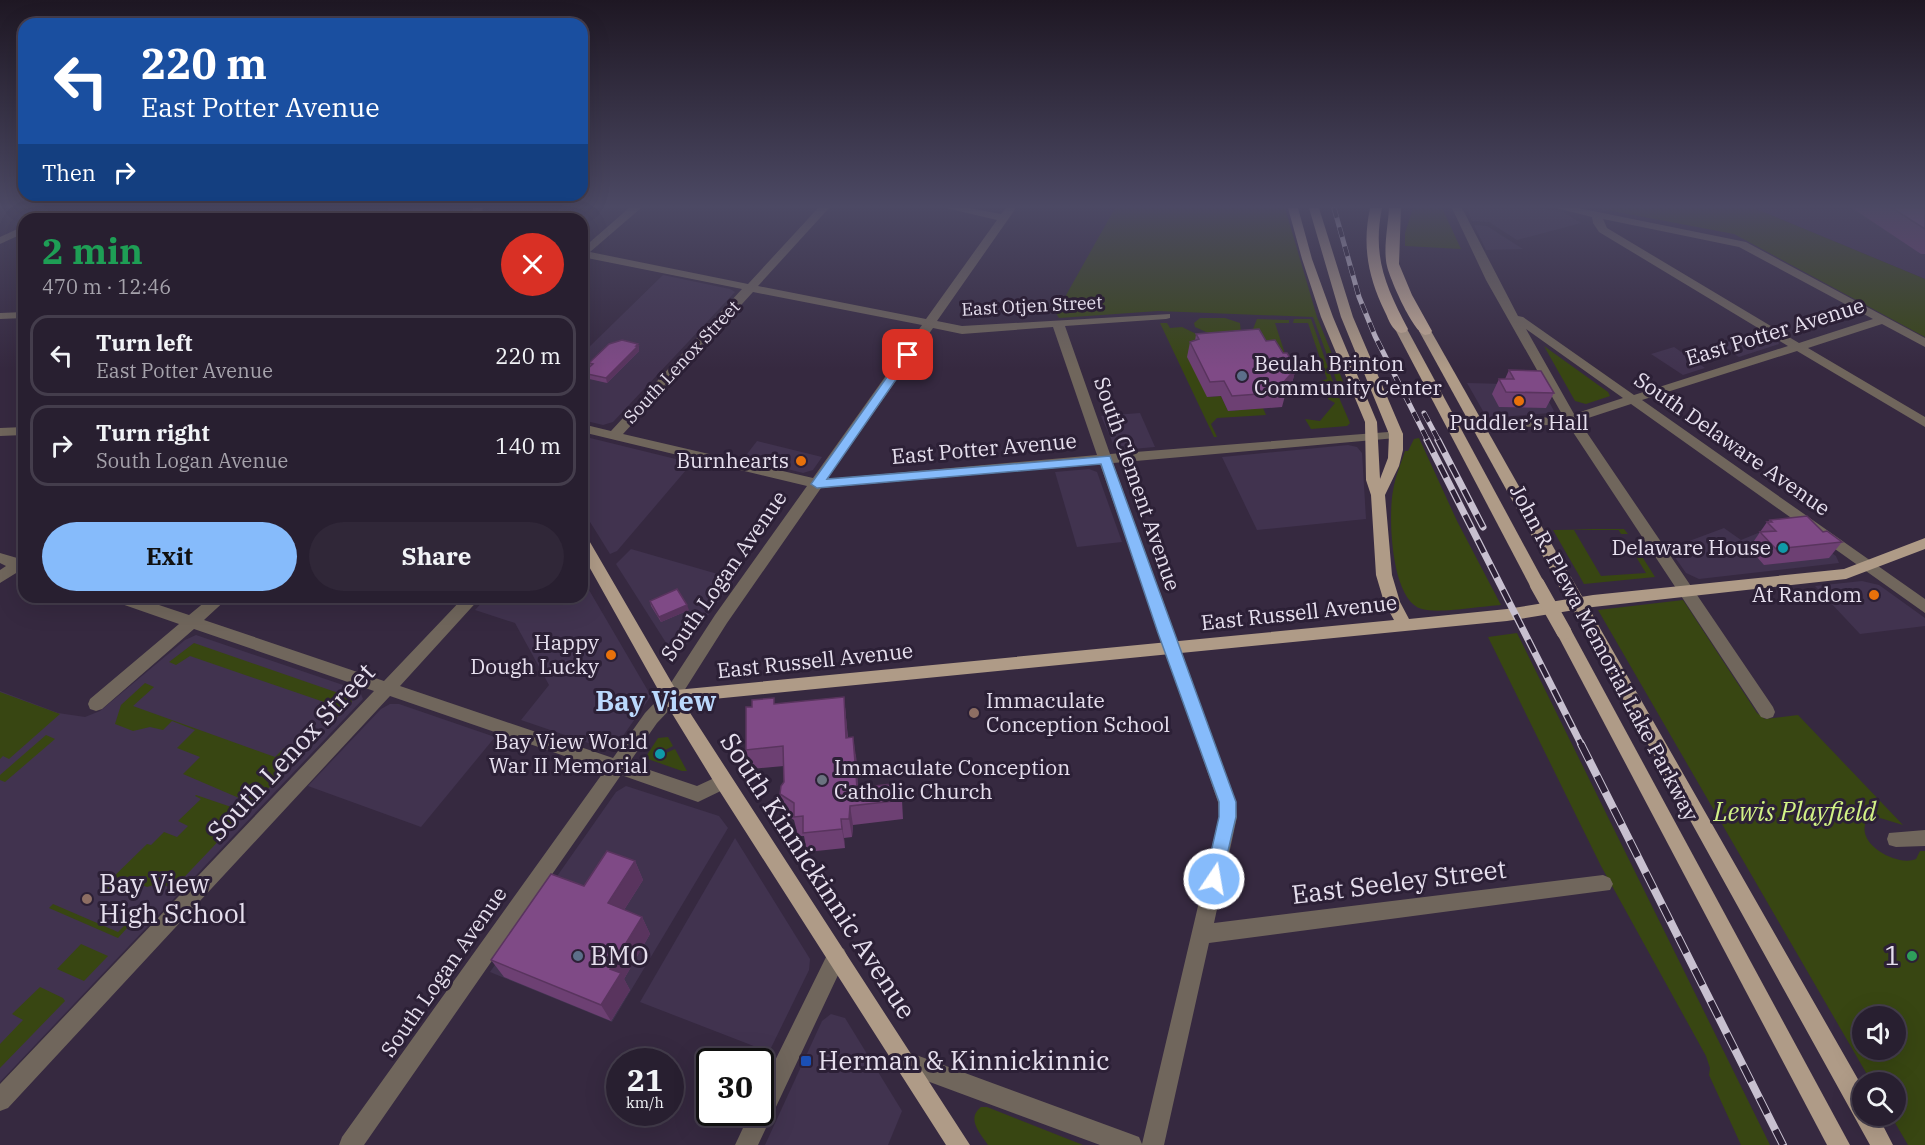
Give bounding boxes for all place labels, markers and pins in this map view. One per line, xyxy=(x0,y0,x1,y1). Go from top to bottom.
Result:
pin xyxy=(882,329,933,380)
place label: Beulah Brinton Community Center xyxy=(1254,349,1443,401)
marker: Beulah Brinton Community Center xyxy=(1235,369,1249,383)
marker: Puddler’s Hall xyxy=(1512,394,1526,408)
place label: Puddler’s Hall xyxy=(1449,408,1589,436)
place label: Burnhearts xyxy=(676,446,789,474)
marker: Burnhearts xyxy=(794,454,808,468)
place label: Delaware House xyxy=(1611,533,1771,561)
marker: Delaware House xyxy=(1776,541,1790,555)
place label: At Random xyxy=(1752,580,1862,608)
marker: At Random xyxy=(1867,588,1881,602)
place label: Happy Dough Lucky xyxy=(470,628,600,680)
marker: Happy Dough Lucky xyxy=(604,648,618,662)
place label: Immaculate Conception School xyxy=(986,686,1170,738)
marker: Immaculate Conception School xyxy=(967,706,981,720)
place label: Bay View World War II Memorial xyxy=(489,727,648,779)
marker: Bay View World War II Memorial xyxy=(653,747,667,761)
place label: Immaculate Conception Catholic Church xyxy=(834,753,1070,805)
marker: Immaculate Conception Catholic Church xyxy=(815,773,829,787)
place label: Bay View High School xyxy=(99,866,246,930)
marker: Bay View High School xyxy=(80,892,94,906)
place label: BMO xyxy=(590,938,649,972)
place label: 1 xyxy=(1884,938,1900,972)
marker: BMO xyxy=(571,949,585,963)
marker: 1 xyxy=(1905,949,1919,963)
place label: Herman & Kinnickinnic xyxy=(818,1043,1110,1077)
marker: Herman & Kinnickinnic xyxy=(799,1054,813,1068)

